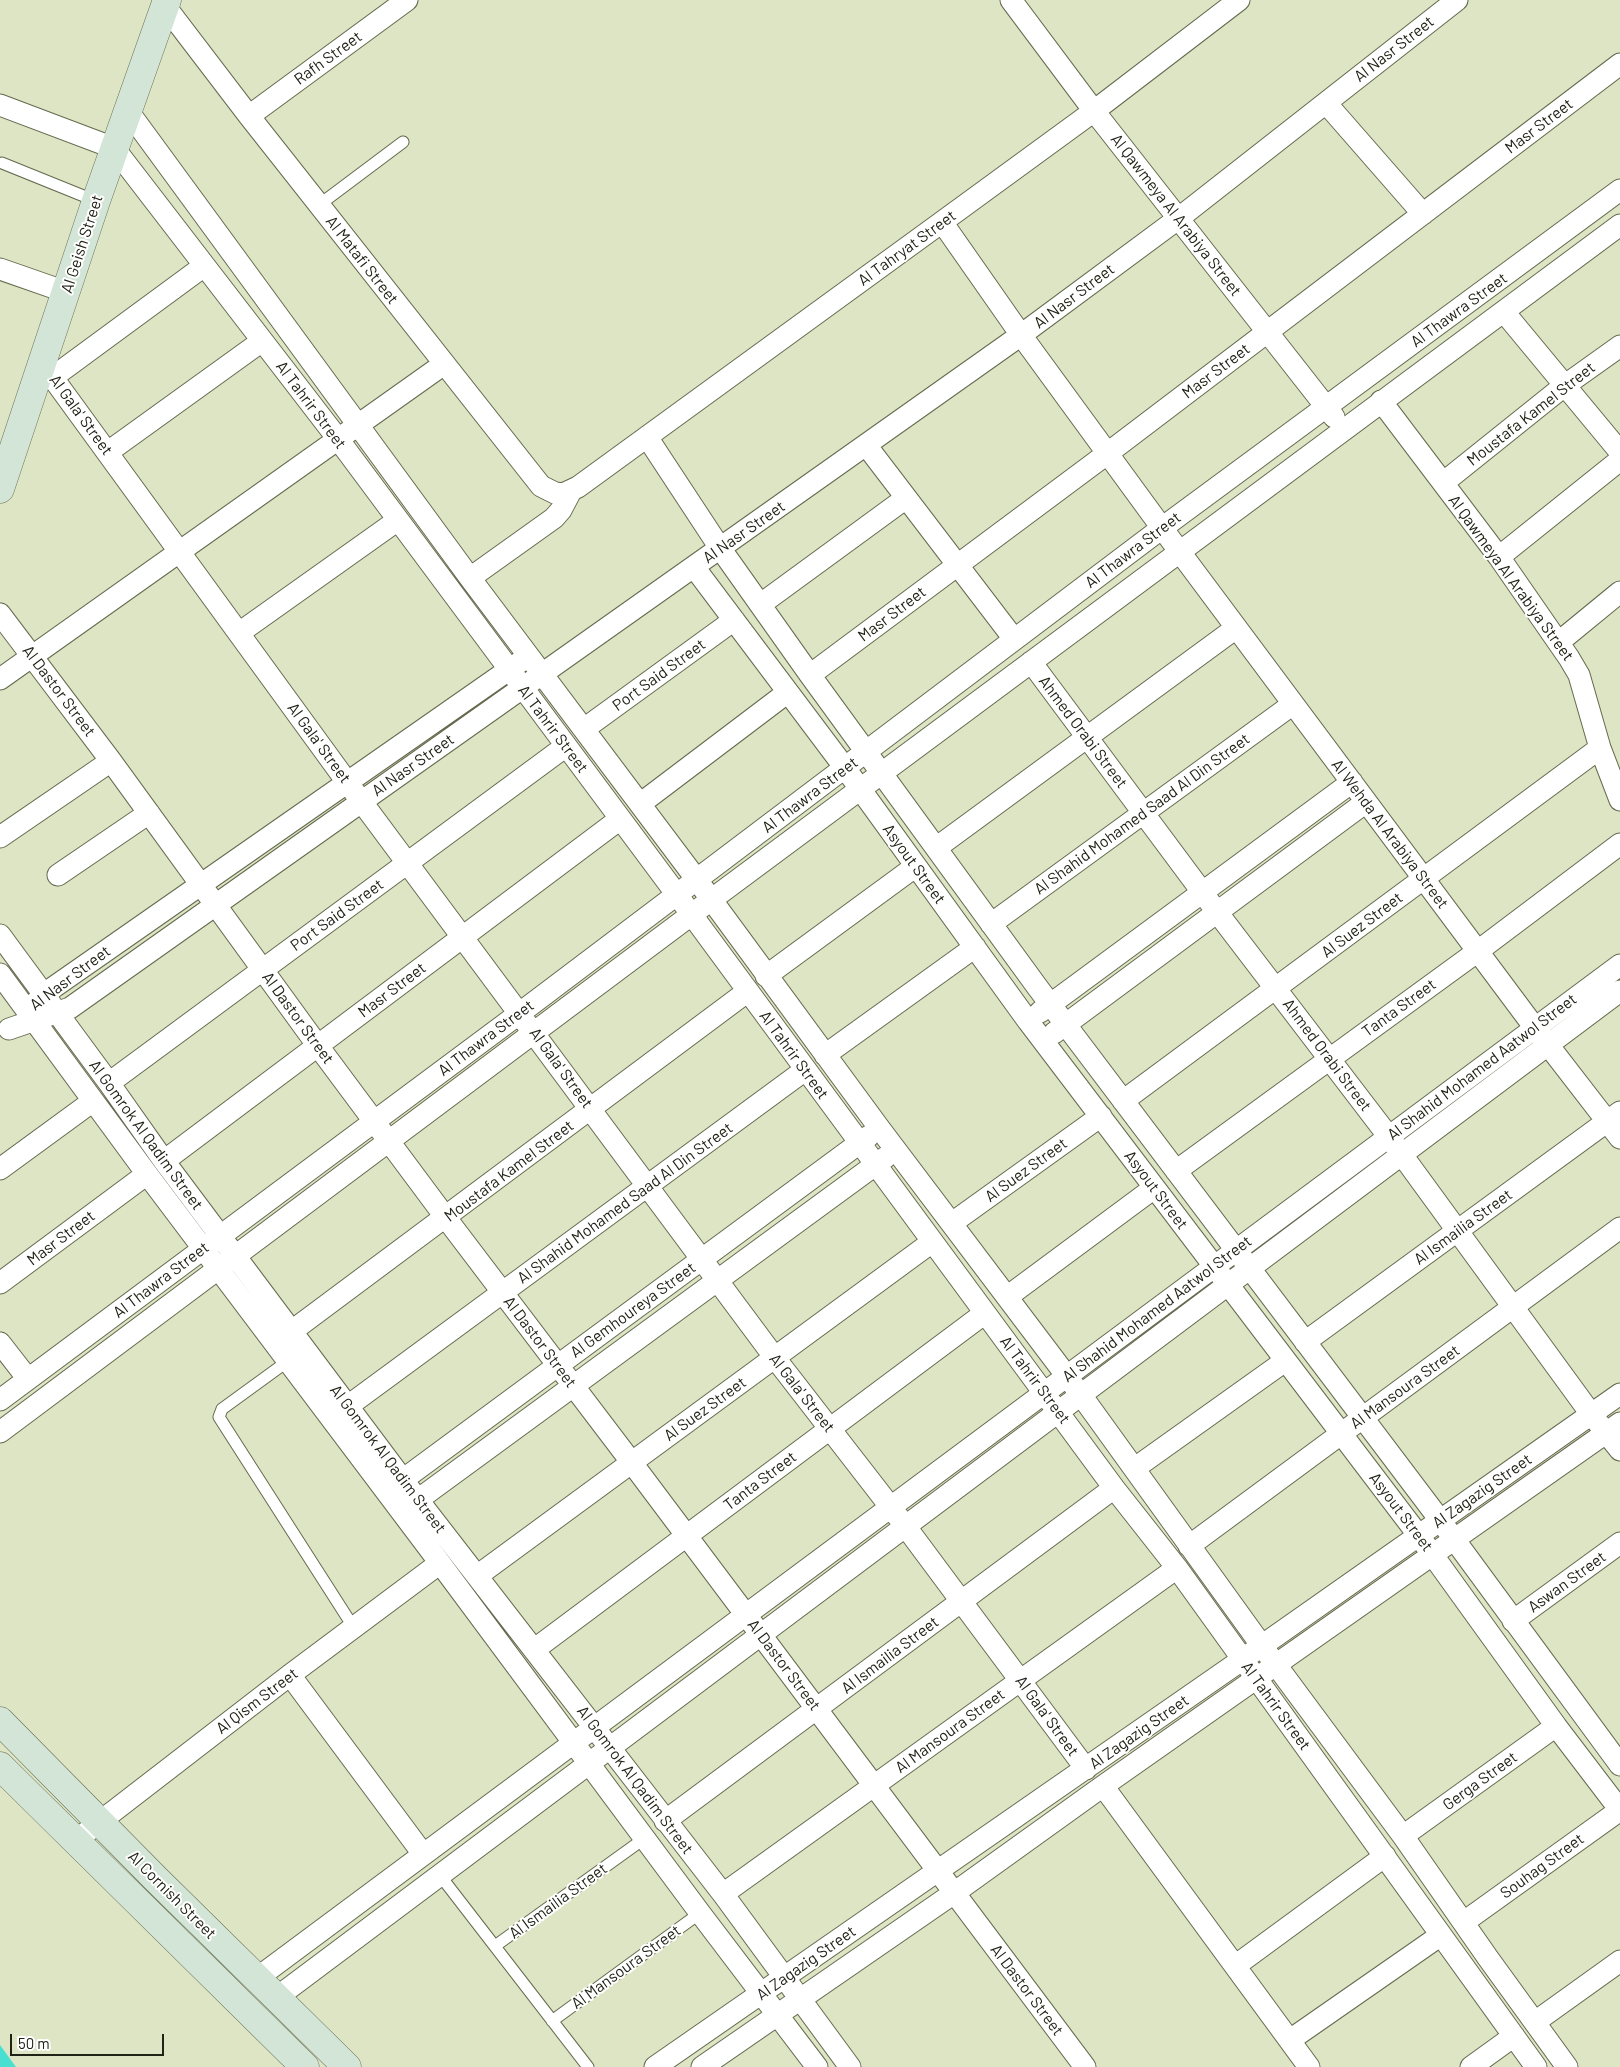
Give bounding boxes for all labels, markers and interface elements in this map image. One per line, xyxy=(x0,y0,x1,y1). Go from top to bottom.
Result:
street label: Al Nasr Street xyxy=(1350,12,1438,86)
street label: Rafh Street xyxy=(290,27,366,89)
street label: Masr Street xyxy=(1501,94,1577,158)
street label: Al Qawmeya Al Arabiya Street xyxy=(1107,130,1245,300)
street label: Al Geish Street xyxy=(57,192,107,296)
street label: Al Tahryat Street xyxy=(854,206,960,290)
street label: Al Matafi Street xyxy=(322,212,402,308)
street label: Al Nasr Street xyxy=(1030,259,1118,333)
street label: Al Thawra Street xyxy=(1407,268,1511,352)
street label: Masr Street xyxy=(1178,339,1254,403)
street label: Al Tahrir Street xyxy=(272,357,350,453)
street label: Moustafa Kamel Street xyxy=(1463,358,1599,470)
street label: Al Gala' Street xyxy=(45,371,117,459)
street label: Al Qawmeya Al Arabiya Street xyxy=(1444,491,1578,665)
street label: Al Nasr Street xyxy=(699,497,789,567)
street label: Al Thawra Street xyxy=(1081,508,1185,592)
street label: Masr Street xyxy=(854,582,930,646)
street label: Port Said Street xyxy=(609,635,709,715)
street label: Al Dastor Street xyxy=(18,642,100,740)
street label: Ahmed Orabi Street xyxy=(1035,672,1131,792)
street label: Al Tahrir Street xyxy=(514,681,592,777)
street label: Al Gala' Street xyxy=(283,699,355,787)
street label: Al Shahid Mohamed Saad Al Din Street xyxy=(1031,729,1253,899)
street label: Al Nasr Street xyxy=(368,730,458,800)
street label: Al Thawra Street xyxy=(758,753,862,837)
street label: Al Wehda Al Arabiya Street xyxy=(1327,755,1453,913)
street label: Asyout Street xyxy=(879,820,949,908)
street label: Port Said Street xyxy=(287,875,387,955)
street label: Al Suez Street xyxy=(1317,888,1407,962)
street label: Al Nasr Street xyxy=(26,941,114,1015)
street label: Masr Street xyxy=(354,958,430,1022)
street label: Al Dastor Street xyxy=(258,968,338,1068)
street label: Tanta Street xyxy=(1358,975,1440,1041)
street label: Al Shahid Mohamed Aatwol Street xyxy=(1384,989,1580,1145)
street label: Ahmed Orabi Street xyxy=(1279,995,1375,1115)
street label: Al Thawra Street xyxy=(434,996,538,1080)
street label: Al Tahrir Street xyxy=(755,1007,833,1103)
street label: Al Gala' Street xyxy=(525,1024,597,1112)
street label: Al Gomrok Al Qadim Street xyxy=(85,1056,207,1214)
street label: Moustafa Kamel Street xyxy=(440,1116,578,1226)
street label: Al Shahid Mohamed Saad Al Din Street xyxy=(514,1118,736,1288)
street label: Al Suez Street xyxy=(981,1134,1071,1206)
street label: Asyout Street xyxy=(1120,1147,1192,1233)
street label: Al Ismailia Street xyxy=(1410,1185,1516,1269)
street label: Masr Street xyxy=(23,1206,99,1270)
street label: Al Shahid Mohamed Aatwol Street xyxy=(1059,1231,1255,1387)
street label: Al Thawra Street xyxy=(109,1238,213,1322)
street label: Al Gemhoureya Street xyxy=(567,1258,699,1362)
street label: Al Dastor Street xyxy=(499,1293,581,1391)
street label: Al Tahrir Street xyxy=(996,1332,1074,1428)
street label: Al Mansoura Street xyxy=(1346,1341,1464,1433)
street label: Al Gala' Street xyxy=(765,1350,839,1436)
street label: Al Suez Street xyxy=(660,1373,750,1445)
street label: Al Gomrok Al Qadim Street xyxy=(326,1381,450,1537)
street label: Tanta Street xyxy=(720,1447,800,1515)
street label: Al Zagazig Street xyxy=(1429,1450,1535,1532)
street label: Asyout Street xyxy=(1365,1469,1437,1555)
street label: Aswan Street xyxy=(1524,1547,1610,1617)
street label: Al Ismailia Street xyxy=(838,1612,942,1698)
street label: Al Dastor Street xyxy=(743,1616,825,1714)
street label: Al Tahrir Street xyxy=(1237,1658,1315,1754)
street label: Al Qism Street xyxy=(212,1664,302,1738)
street label: Al Gala' Street xyxy=(1011,1672,1083,1760)
street label: Al Mansoura Street xyxy=(891,1685,1009,1777)
street label: Al Zagazig Street xyxy=(1086,1691,1192,1773)
street label: Al Gomrok Al Qadim Street xyxy=(573,1702,697,1858)
street label: Gerga Street xyxy=(1439,1747,1521,1815)
street label: Souhag Street xyxy=(1496,1829,1588,1903)
street label: Al Cornish Street xyxy=(124,1847,220,1943)
street label: Al Ismailia Street xyxy=(505,1859,611,1943)
street label: Al Mansoura Street xyxy=(567,1921,685,2013)
street label: Al Zagazig Street xyxy=(753,1922,859,2004)
street label: Al Dastor Street xyxy=(986,1941,1068,2039)
scale bar xyxy=(12,2024,166,2056)
text: 50 m xyxy=(18,2034,50,2052)

